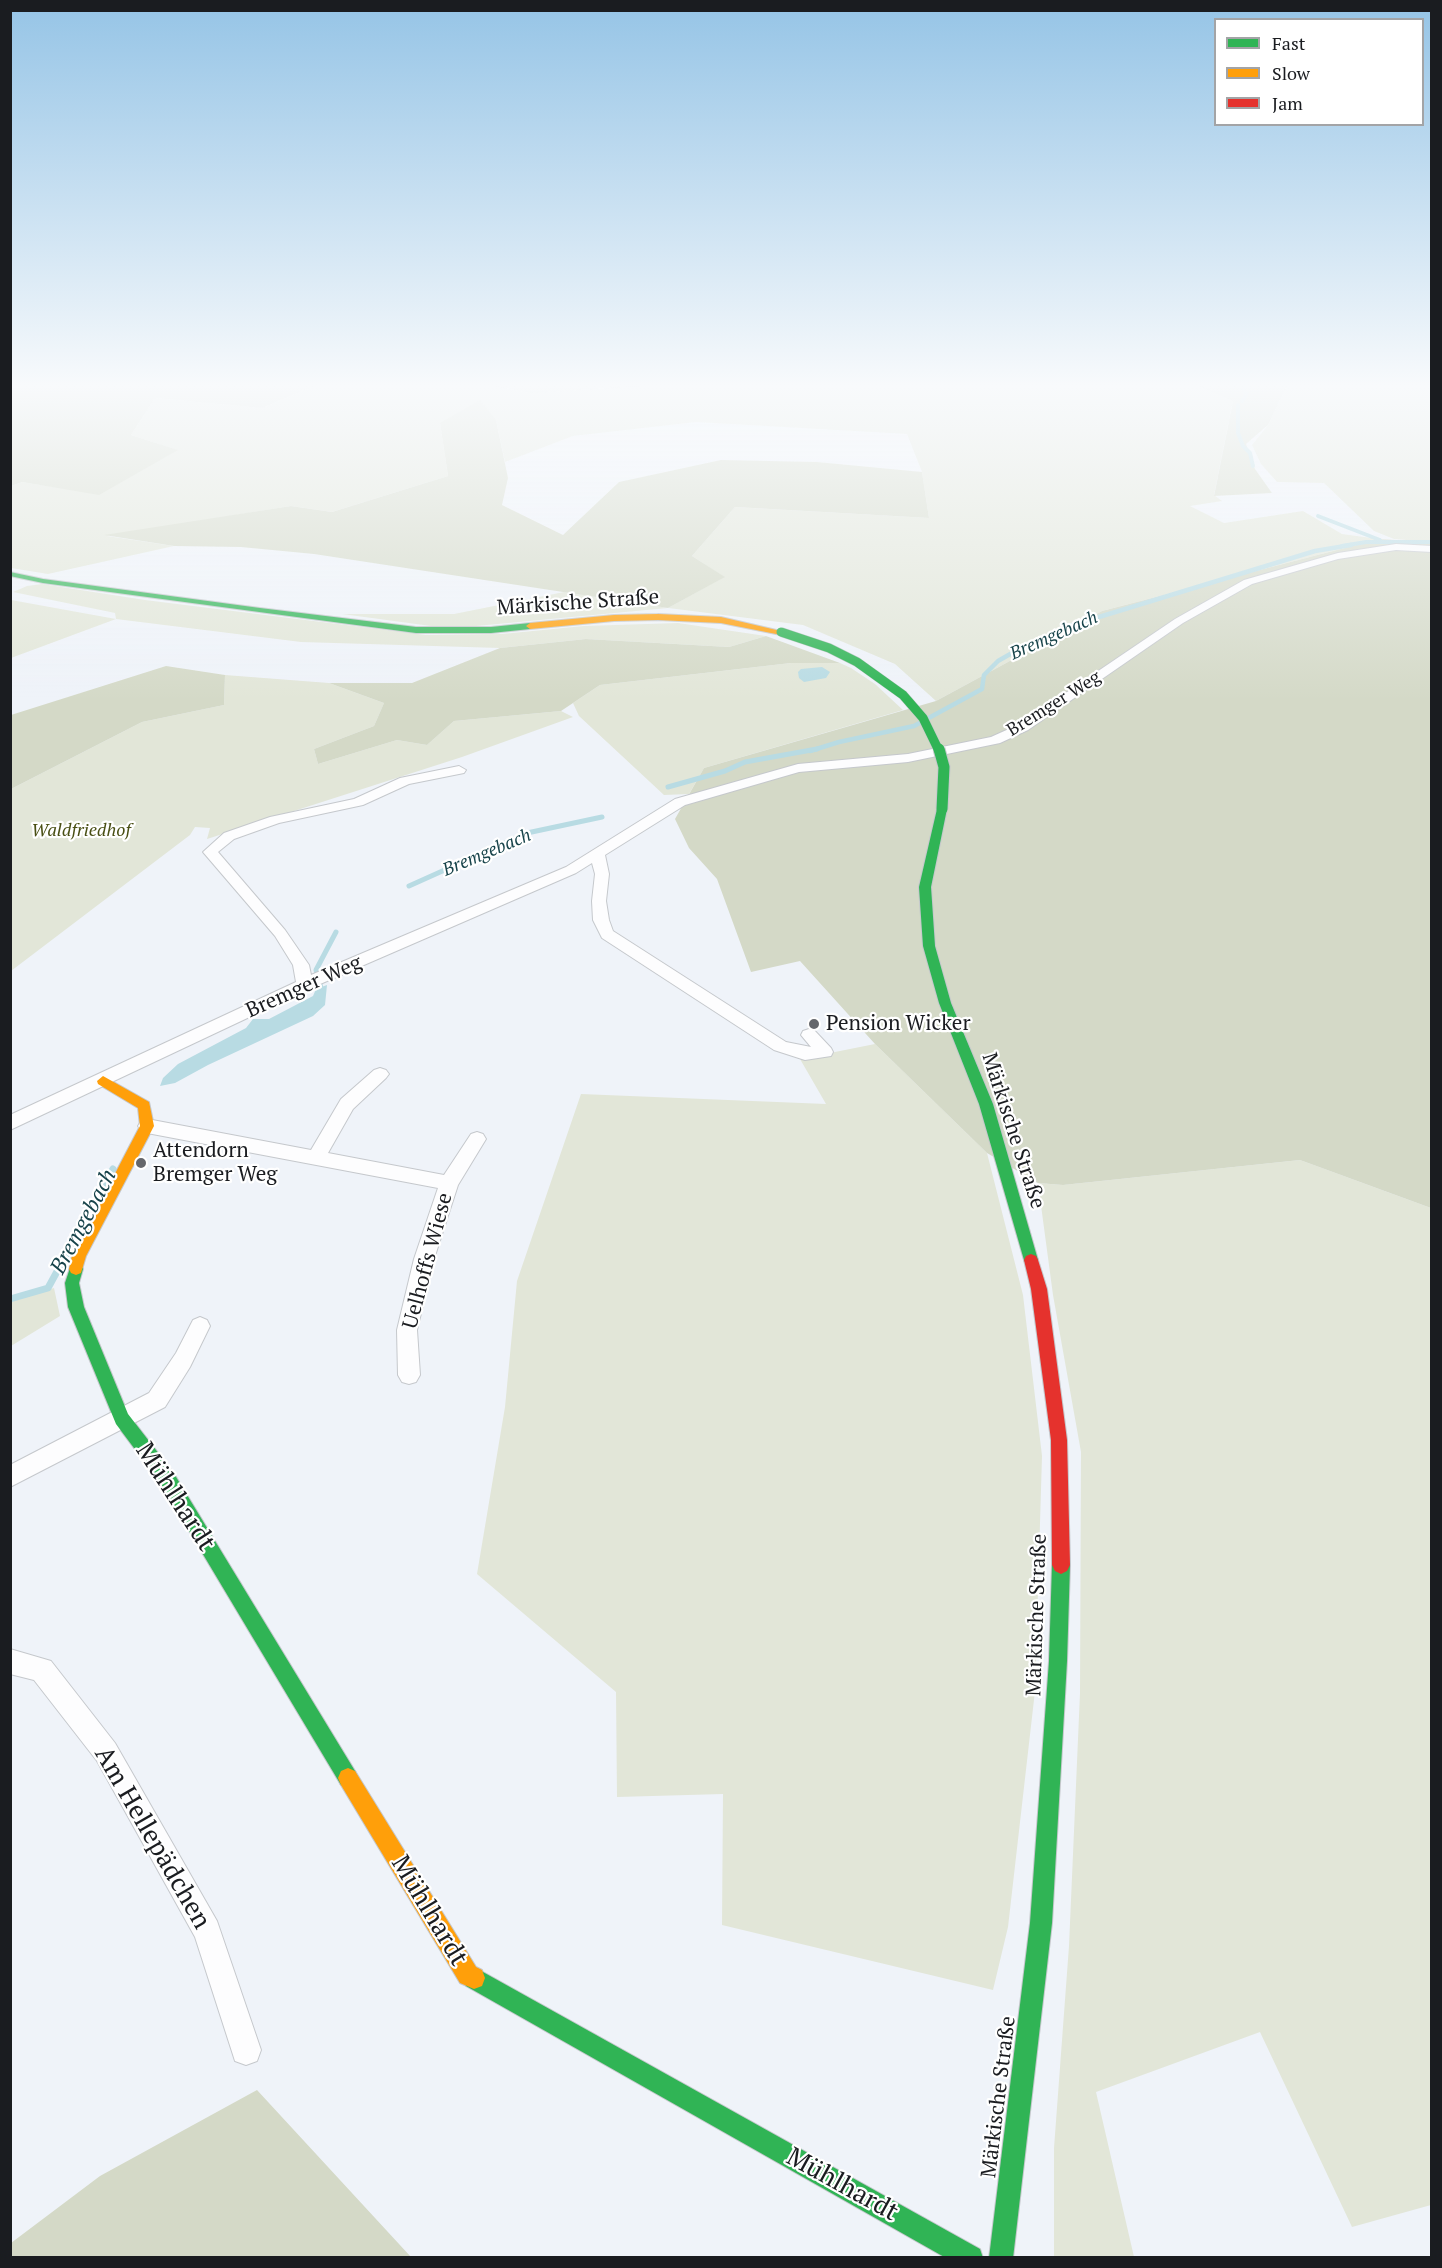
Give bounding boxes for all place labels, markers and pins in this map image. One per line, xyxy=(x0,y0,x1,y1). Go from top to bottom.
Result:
place label: Pension Wicker xyxy=(826,1011,970,1037)
marker: Pension Wicker xyxy=(807,1017,821,1031)
place label: Attendorn Bremger Weg xyxy=(153,1138,277,1188)
marker: Attendorn Bremger Weg xyxy=(134,1156,148,1170)

